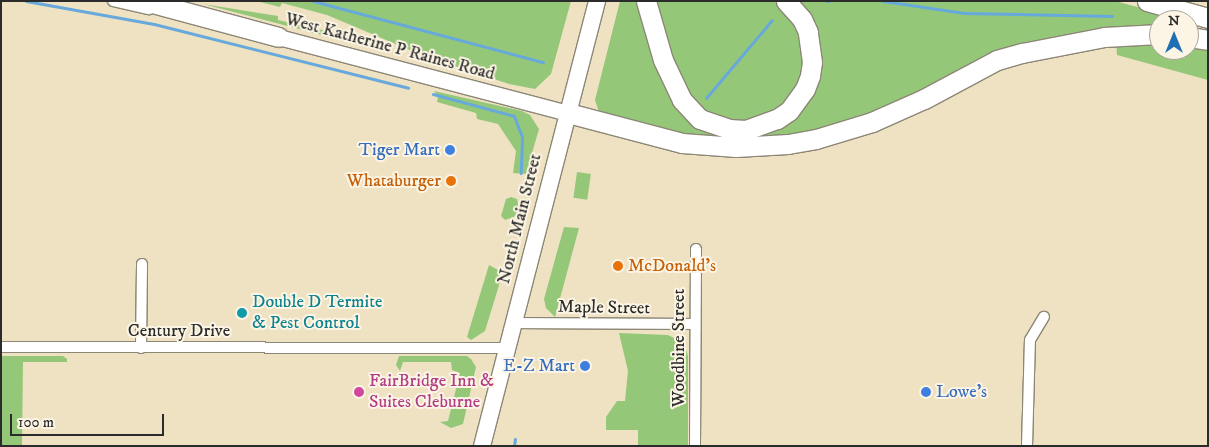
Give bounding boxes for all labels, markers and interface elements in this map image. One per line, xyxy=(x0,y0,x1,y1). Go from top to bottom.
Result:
street label: West Katherine P Raines Road xyxy=(283,9,497,85)
north arrow xyxy=(1149,10,1199,60)
text: N xyxy=(1168,12,1180,30)
place label: Tiger Mart xyxy=(358,139,440,161)
marker: Tiger Mart xyxy=(444,144,456,156)
street label: North Main Street xyxy=(493,152,547,286)
place label: Whataburger xyxy=(347,170,441,192)
marker: Whataburger xyxy=(445,175,457,187)
place label: McDonald's xyxy=(628,255,716,277)
marker: McDonald's xyxy=(612,260,624,272)
street label: Woodbine Street xyxy=(668,289,690,407)
place label: Double D Termite & Pest Control xyxy=(252,292,382,334)
street label: Maple Street xyxy=(558,296,650,320)
marker: Double D Termite & Pest Control xyxy=(236,307,248,319)
street label: Century Drive xyxy=(128,320,230,342)
place label: E-Z Mart xyxy=(503,355,575,377)
marker: E-Z Mart xyxy=(579,360,591,372)
place label: FairBridge Inn & Suites Cleburne xyxy=(369,371,494,414)
place label: Lowe's xyxy=(936,381,987,403)
marker: FairBridge Inn & Suites Cleburne xyxy=(353,386,365,398)
marker: Lowe's xyxy=(920,386,932,398)
scale bar xyxy=(12,404,166,436)
text: 100 m xyxy=(18,413,54,432)

